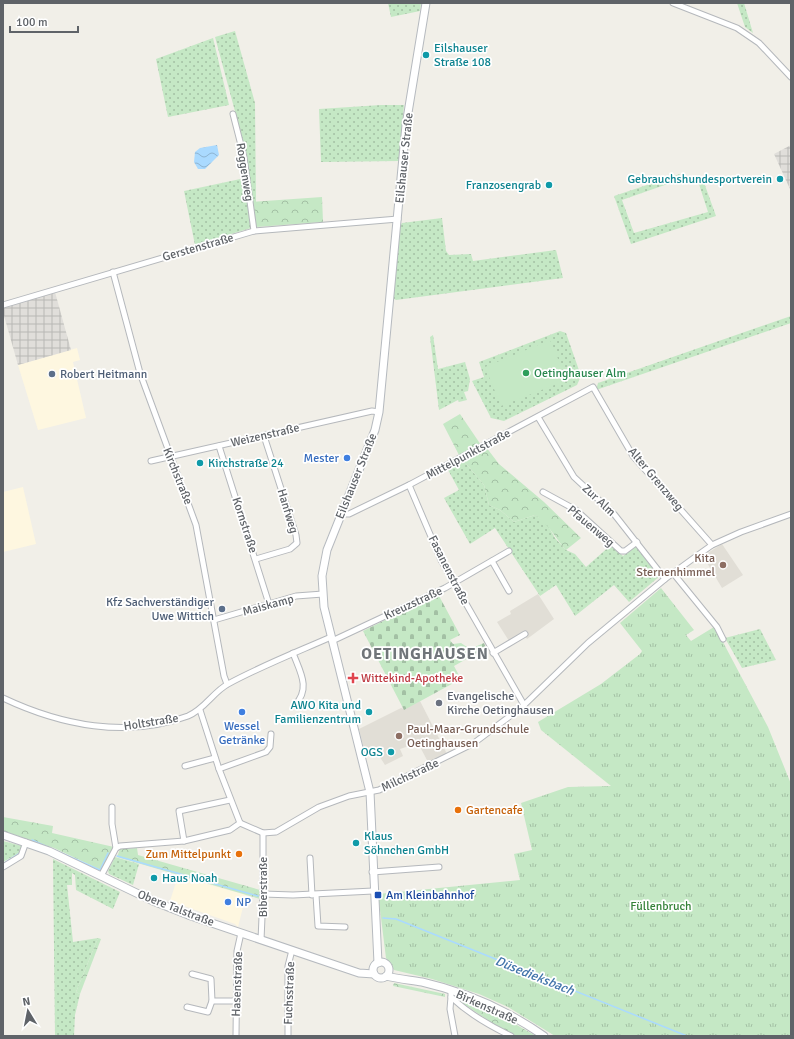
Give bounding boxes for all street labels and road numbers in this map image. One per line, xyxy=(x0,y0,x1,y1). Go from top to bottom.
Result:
street label: Eilshauser Straße xyxy=(392,112,417,204)
street label: Roggenweg xyxy=(232,142,257,202)
street label: Gerstenstraße xyxy=(161,230,236,265)
street label: Weizenstraße xyxy=(229,420,301,451)
street label: Mittelpunktstraße xyxy=(423,426,513,483)
street label: Eilshauser Straße xyxy=(332,431,380,521)
street label: Alter Grenzweg xyxy=(625,444,687,514)
street label: Kirchstraße xyxy=(159,445,196,507)
street label: Zur Alm xyxy=(579,481,619,520)
street label: Hanfweg xyxy=(274,487,301,535)
street label: Kornstraße xyxy=(228,495,261,555)
street label: Pfauenweg xyxy=(564,502,617,550)
street label: Fasanenstraße xyxy=(425,533,472,607)
street label: Kreuzstraße xyxy=(382,583,445,623)
street label: Maiskamp xyxy=(241,591,295,619)
street label: Holtstraße xyxy=(123,711,180,734)
street label: Milchstraße xyxy=(379,756,441,795)
street label: Biberstraße xyxy=(256,857,271,917)
street label: Obere Talstraße xyxy=(135,887,216,930)
street label: Hasenstraße xyxy=(229,951,246,1017)
street label: Fuchsstraße xyxy=(281,961,298,1025)
street label: Birkenstraße xyxy=(453,987,520,1028)

